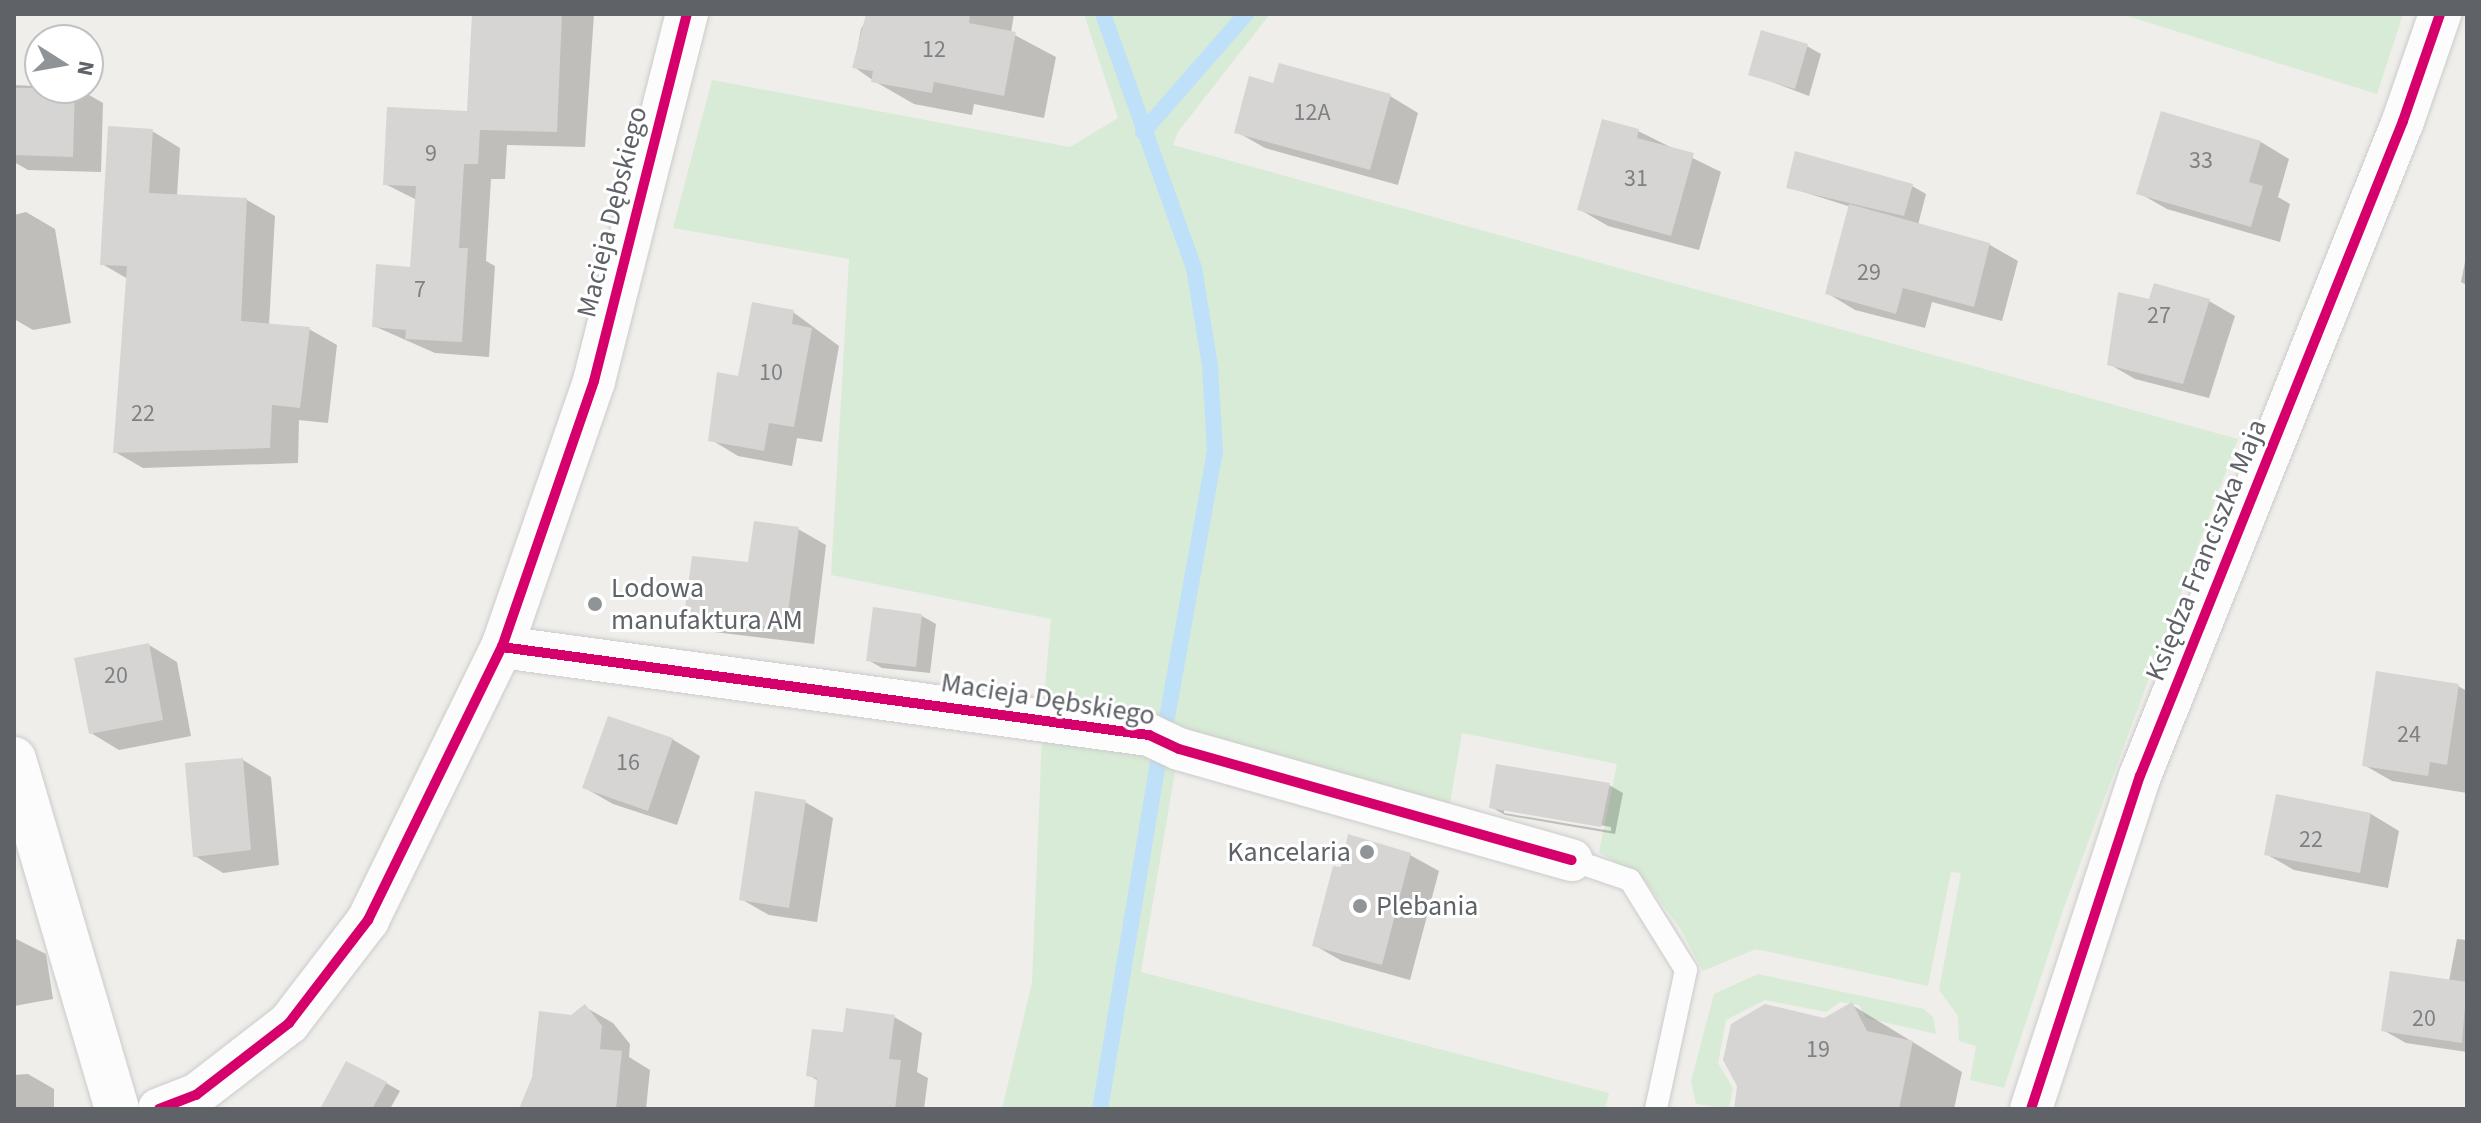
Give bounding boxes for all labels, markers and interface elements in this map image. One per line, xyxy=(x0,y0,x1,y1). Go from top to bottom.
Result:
north arrow xyxy=(24,24,104,104)
house number: 12 xyxy=(922,36,946,64)
text: N xyxy=(68,58,103,78)
house number: 12A xyxy=(1294,99,1330,127)
street label: Macieja Dębskiego xyxy=(570,103,654,321)
house number: 9 xyxy=(425,140,437,168)
house number: 33 xyxy=(2189,147,2213,175)
house number: 31 xyxy=(1624,165,1648,193)
house number: 29 xyxy=(1857,259,1881,287)
house number: 7 xyxy=(414,276,426,304)
house number: 27 xyxy=(2147,302,2171,330)
house number: 10 xyxy=(759,359,783,387)
house number: 22 xyxy=(131,400,155,428)
street label: Księdza Franciszka Maja xyxy=(2138,414,2274,686)
place label: Lodowa manufaktura AM xyxy=(611,571,803,637)
marker: Lodowa manufaktura AM xyxy=(586,595,604,613)
house number: 20 xyxy=(104,662,128,690)
street label: Macieja Dębskiego xyxy=(939,665,1157,733)
house number: 24 xyxy=(2397,721,2421,749)
house number: 16 xyxy=(616,749,640,777)
house number: 22 xyxy=(2299,826,2323,854)
place label: Kancelaria xyxy=(1227,835,1351,869)
marker: Kancelaria xyxy=(1358,843,1376,861)
place label: Plebania xyxy=(1376,889,1478,923)
marker: Plebania xyxy=(1351,897,1369,915)
house number: 20 xyxy=(2412,1005,2436,1033)
house number: 19 xyxy=(1806,1036,1830,1064)

